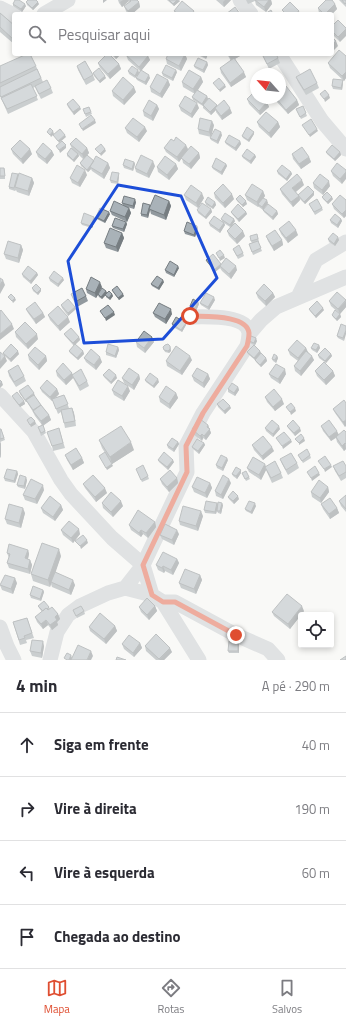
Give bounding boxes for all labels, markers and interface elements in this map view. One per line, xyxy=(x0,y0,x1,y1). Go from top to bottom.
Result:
search box xyxy=(12,12,334,56)
icon: search xyxy=(26,23,48,45)
text: Pesquisar aqui xyxy=(58,23,150,46)
north arrow xyxy=(250,68,286,104)
route start xyxy=(181,307,199,325)
map controls xyxy=(298,612,334,648)
button: locate xyxy=(298,612,334,648)
route end xyxy=(227,626,245,644)
text: 4 min xyxy=(16,673,57,699)
text: A pé · 290 m xyxy=(262,676,330,696)
text: Siga em frente xyxy=(54,733,149,756)
icon: ahead xyxy=(16,734,38,756)
text: 40 m xyxy=(302,735,330,755)
text: Vire à direita xyxy=(54,797,137,820)
icon: right xyxy=(16,798,38,820)
text: 190 m xyxy=(294,799,330,819)
text: Vire à esquerda xyxy=(54,861,155,884)
icon: left xyxy=(16,862,38,884)
text: 60 m xyxy=(302,863,330,883)
text: Chegada ao destino xyxy=(54,925,180,948)
icon: arrive xyxy=(16,926,38,948)
tab: Mapa xyxy=(44,977,70,1017)
tab: Rotas xyxy=(157,977,184,1017)
tab: Salvos xyxy=(272,977,302,1017)

